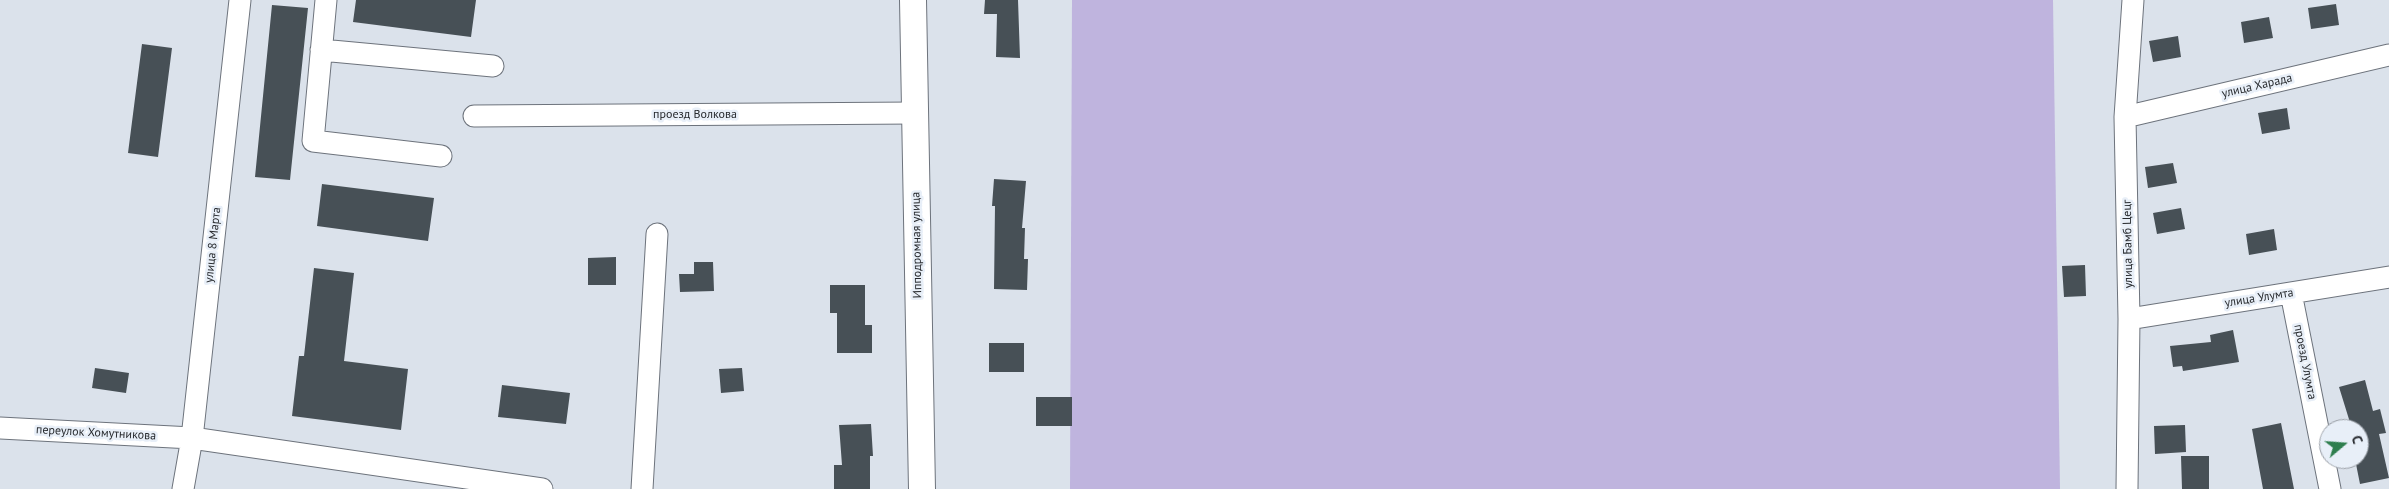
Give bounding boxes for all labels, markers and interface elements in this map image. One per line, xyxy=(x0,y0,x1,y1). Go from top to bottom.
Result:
street label: улица Харада xyxy=(2220,71,2294,101)
street label: проезд Волкова xyxy=(653,108,737,122)
street label: Ипподромная улица xyxy=(909,192,925,298)
street label: улица Бамб Цецг xyxy=(2120,200,2136,288)
street label: улица 8 Марта xyxy=(202,206,224,284)
street label: улица Улумта xyxy=(2224,285,2294,311)
street label: проезд Улумта xyxy=(2291,323,2319,401)
north arrow xyxy=(2319,419,2369,469)
street label: переулок Хомутникова xyxy=(36,423,156,443)
text: С xyxy=(2348,433,2367,446)

